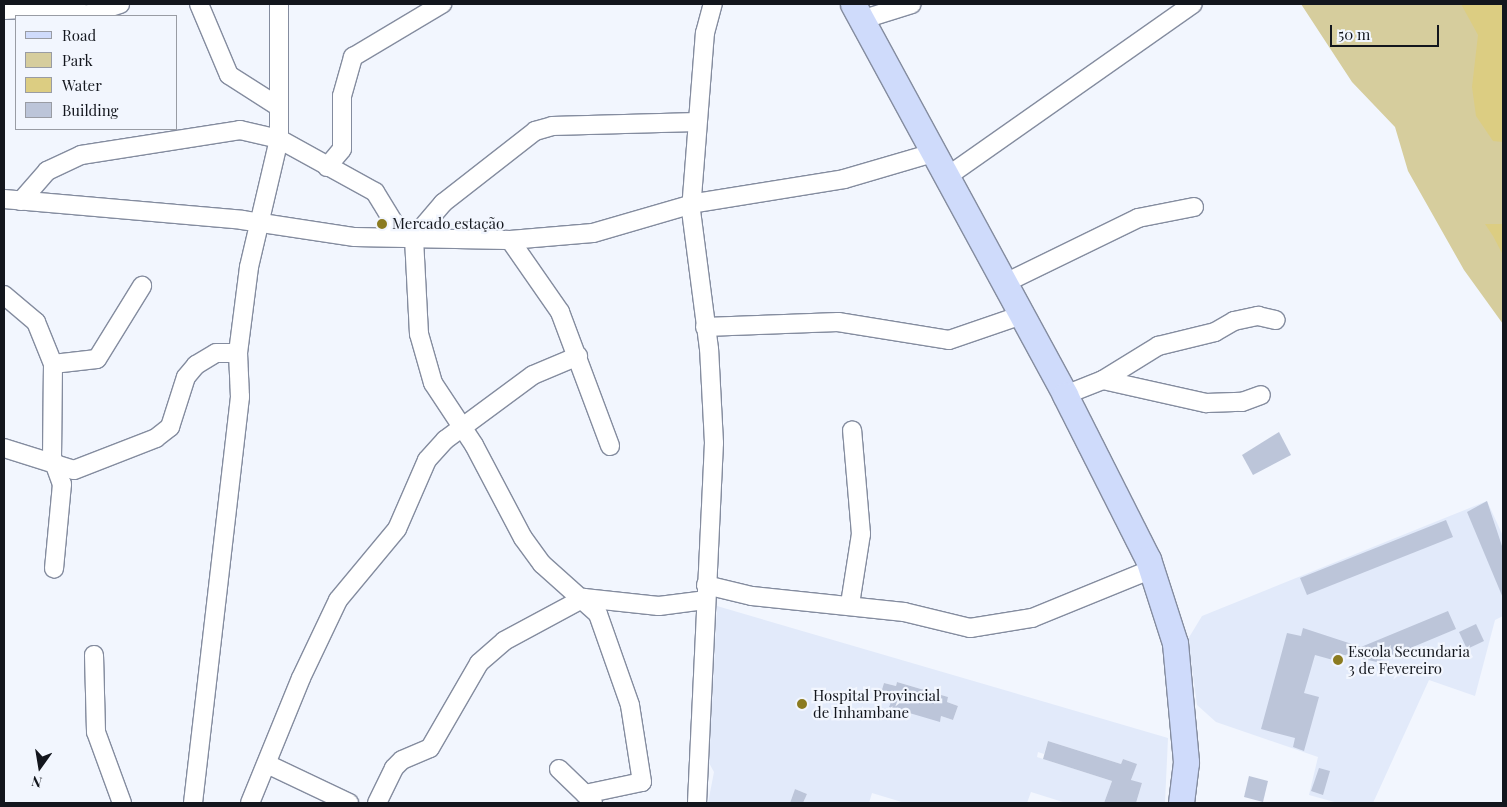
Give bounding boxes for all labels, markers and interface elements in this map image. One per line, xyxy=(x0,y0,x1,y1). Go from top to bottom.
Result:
legend xyxy=(15,15,178,130)
scale bar xyxy=(1332,15,1441,47)
text: 50 m xyxy=(1338,24,1370,44)
text: Road xyxy=(62,25,96,45)
text: Park xyxy=(62,50,93,70)
text: Water xyxy=(62,75,102,95)
text: Building xyxy=(62,100,118,120)
place label: Mercado estação xyxy=(392,215,504,233)
marker: Mercado estação xyxy=(376,218,388,230)
place label: Escola Secundaria 3 de Fevereiro xyxy=(1348,642,1470,677)
marker: Escola Secundaria 3 de Fevereiro xyxy=(1332,654,1344,666)
place label: Hospital Provincial de Inhambane xyxy=(813,686,940,721)
marker: Hospital Provincial de Inhambane xyxy=(795,697,809,711)
north arrow xyxy=(15,742,65,792)
text: N xyxy=(29,772,44,792)

